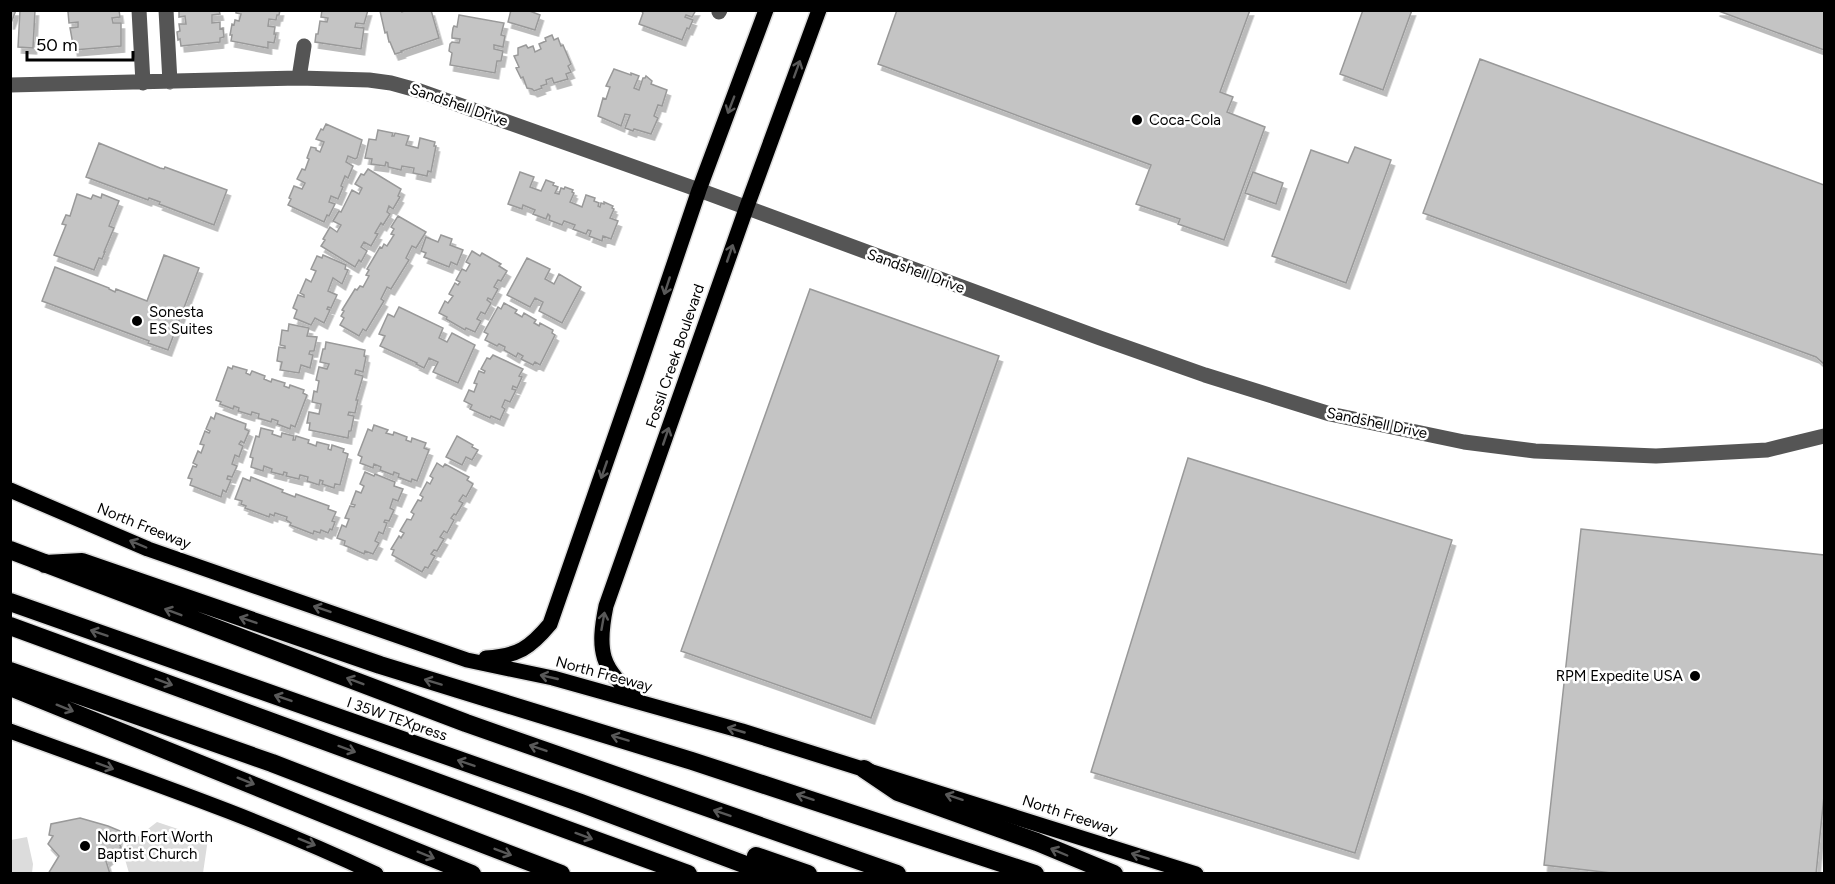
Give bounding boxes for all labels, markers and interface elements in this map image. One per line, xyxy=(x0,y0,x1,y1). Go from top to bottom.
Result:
scale bar xyxy=(27,24,134,62)
text: 50 m xyxy=(36,34,78,56)
one-way arrow xyxy=(793,61,804,79)
street label: Sandshell Drive xyxy=(408,80,510,130)
one-way arrow xyxy=(725,95,736,114)
place label: Coca-Cola xyxy=(1149,111,1221,129)
marker: Coca-Cola xyxy=(1130,113,1144,127)
one-way arrow xyxy=(726,244,737,262)
street label: Sandshell Drive xyxy=(865,245,967,297)
one-way arrow xyxy=(660,276,671,295)
street label: Fossil Creek Boulevard xyxy=(642,282,708,430)
place label: Sonesta ES Suites xyxy=(149,303,213,338)
marker: Sonesta ES Suites xyxy=(130,314,144,328)
street label: Sandshell Drive xyxy=(1325,404,1429,442)
one-way arrow xyxy=(661,428,672,446)
one-way arrow xyxy=(597,460,608,479)
street label: North Freeway xyxy=(95,499,194,553)
one-way arrow xyxy=(129,538,147,549)
one-way arrow xyxy=(313,603,332,614)
one-way arrow xyxy=(164,605,182,616)
one-way arrow xyxy=(598,612,609,631)
one-way arrow xyxy=(239,613,258,624)
one-way arrow xyxy=(90,626,109,637)
street label: North Freeway xyxy=(554,652,654,696)
place label: RPM Expedite USA xyxy=(1556,667,1683,685)
marker: RPM Expedite USA xyxy=(1688,669,1702,683)
one-way arrow xyxy=(539,671,559,682)
one-way arrow xyxy=(346,675,365,686)
one-way arrow xyxy=(424,676,443,687)
one-way arrow xyxy=(154,677,173,688)
one-way arrow xyxy=(274,691,293,702)
street label: I 35W TEXpress xyxy=(344,693,450,745)
one-way arrow xyxy=(55,704,74,715)
one-way arrow xyxy=(727,723,746,735)
one-way arrow xyxy=(610,732,629,743)
one-way arrow xyxy=(529,742,548,753)
one-way arrow xyxy=(338,744,356,755)
one-way arrow xyxy=(458,756,476,767)
one-way arrow xyxy=(95,761,114,772)
one-way arrow xyxy=(236,776,255,787)
one-way arrow xyxy=(796,791,815,802)
one-way arrow xyxy=(945,791,964,802)
street label: North Freeway xyxy=(1020,791,1120,839)
one-way arrow xyxy=(713,806,732,817)
place label: North Fort Worth Baptist Church xyxy=(97,828,213,863)
one-way arrow xyxy=(575,831,593,842)
one-way arrow xyxy=(297,837,316,848)
marker: North Fort Worth Baptist Church xyxy=(78,839,92,853)
one-way arrow xyxy=(1051,845,1069,857)
one-way arrow xyxy=(494,847,512,858)
one-way arrow xyxy=(417,850,435,861)
one-way arrow xyxy=(1131,850,1150,861)

